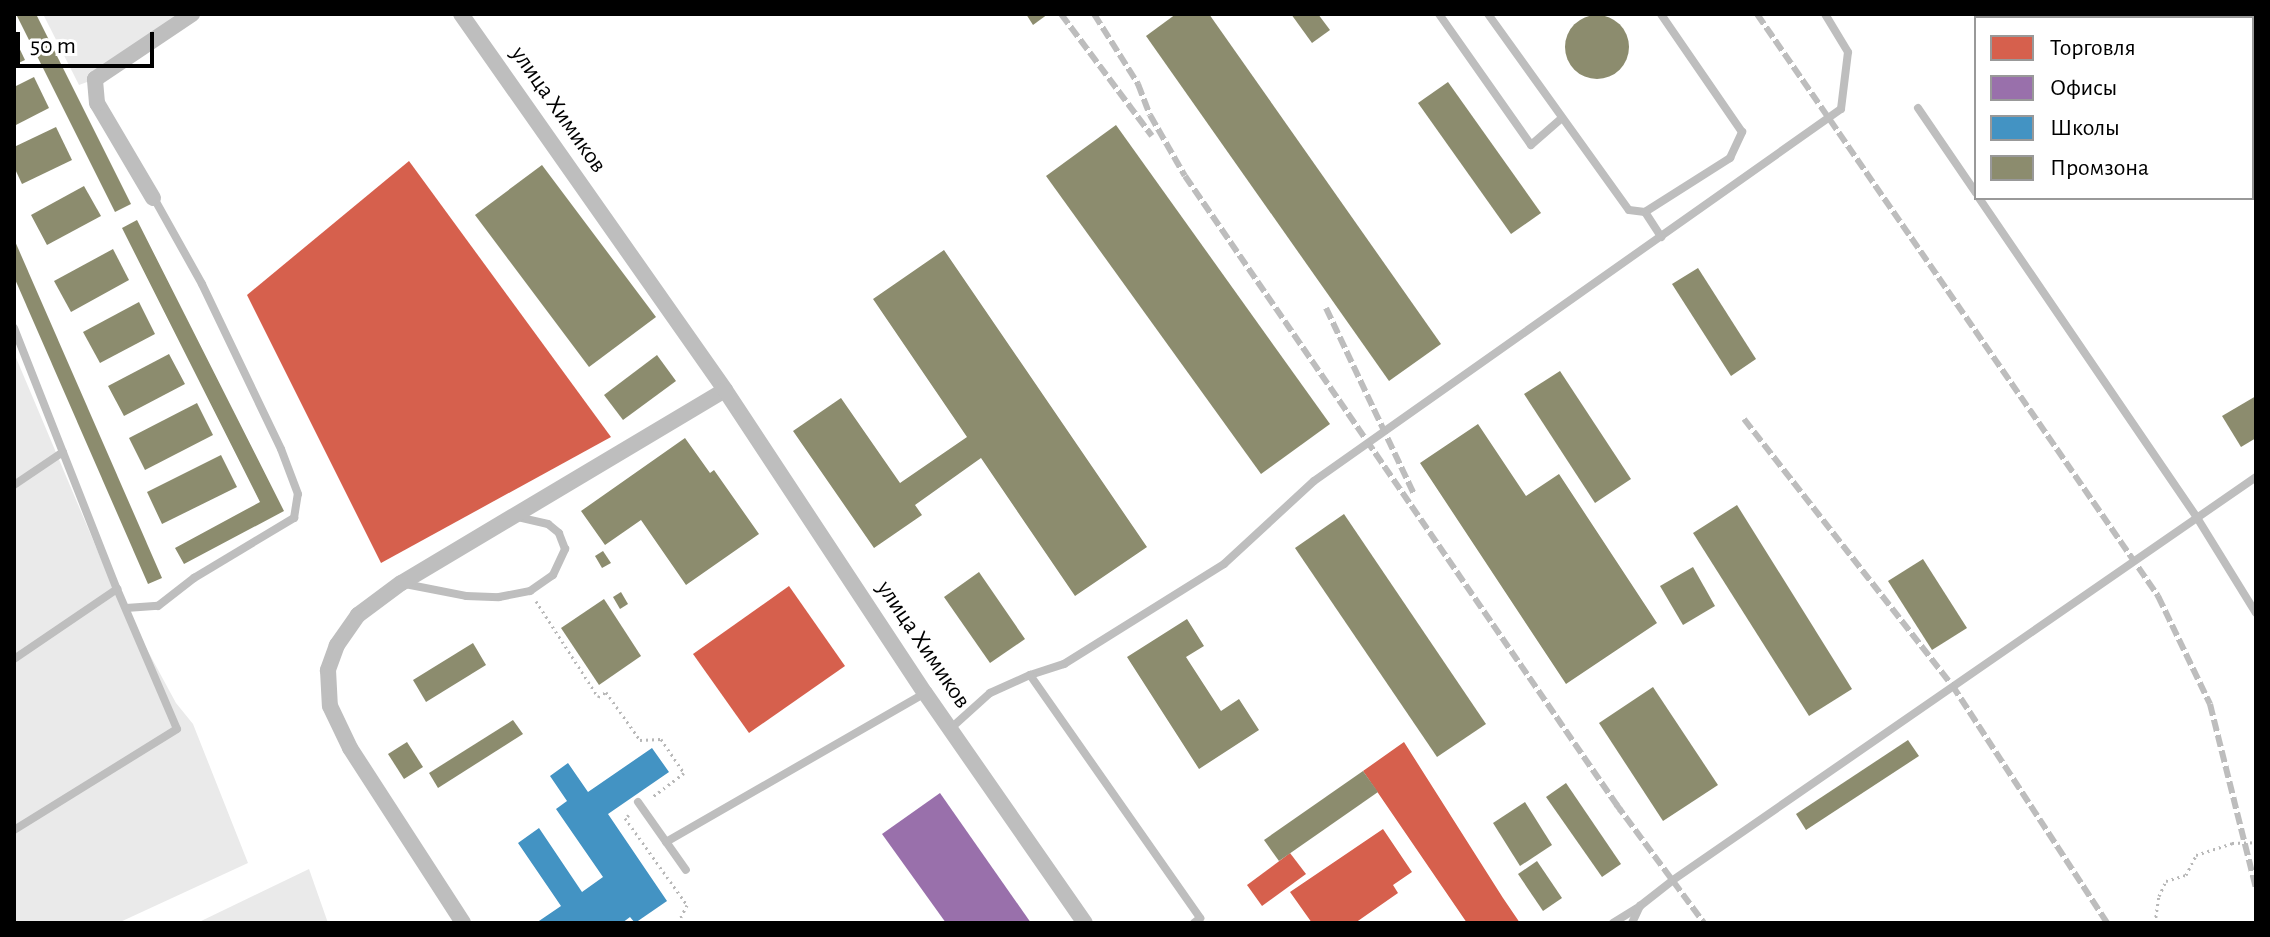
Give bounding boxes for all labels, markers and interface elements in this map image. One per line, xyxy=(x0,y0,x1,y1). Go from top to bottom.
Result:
scale bar xyxy=(20,16,158,66)
legend xyxy=(1974,16,2254,200)
text: 50 m xyxy=(30,34,76,58)
text: Торговля xyxy=(2050,36,2136,60)
street label: улица Химиков xyxy=(504,41,612,179)
text: Офисы xyxy=(2050,76,2117,100)
text: Школы xyxy=(2050,116,2120,140)
text: Промзона xyxy=(2050,156,2149,180)
street label: улица Химиков xyxy=(870,576,976,714)

